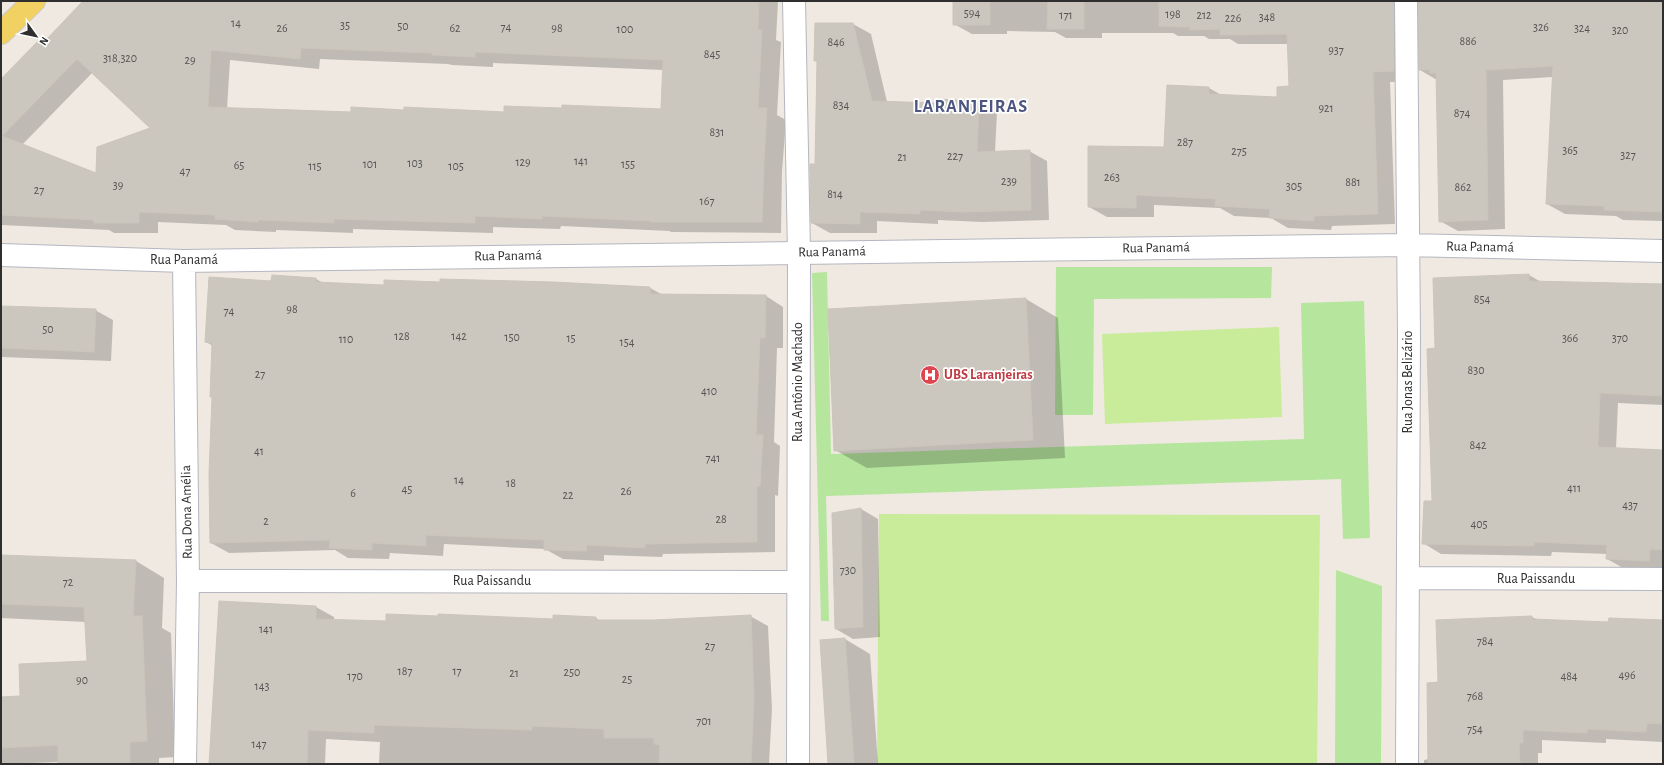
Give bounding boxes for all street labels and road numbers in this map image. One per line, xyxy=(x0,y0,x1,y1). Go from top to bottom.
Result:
street label: Rua Panamá xyxy=(1446,239,1515,255)
street label: Rua Panamá xyxy=(1122,240,1191,256)
street label: Rua Panamá xyxy=(798,244,867,260)
street label: Rua Panamá xyxy=(474,248,543,264)
street label: Rua Panamá xyxy=(150,253,218,267)
street label: Rua Antônio Machado xyxy=(791,322,805,442)
street label: Rua Jonas Belizário xyxy=(1401,330,1415,433)
street label: Rua Dona Amélia xyxy=(179,464,195,559)
street label: Rua Paissandu xyxy=(1497,572,1575,586)
street label: Rua Paissandu xyxy=(453,574,531,588)

